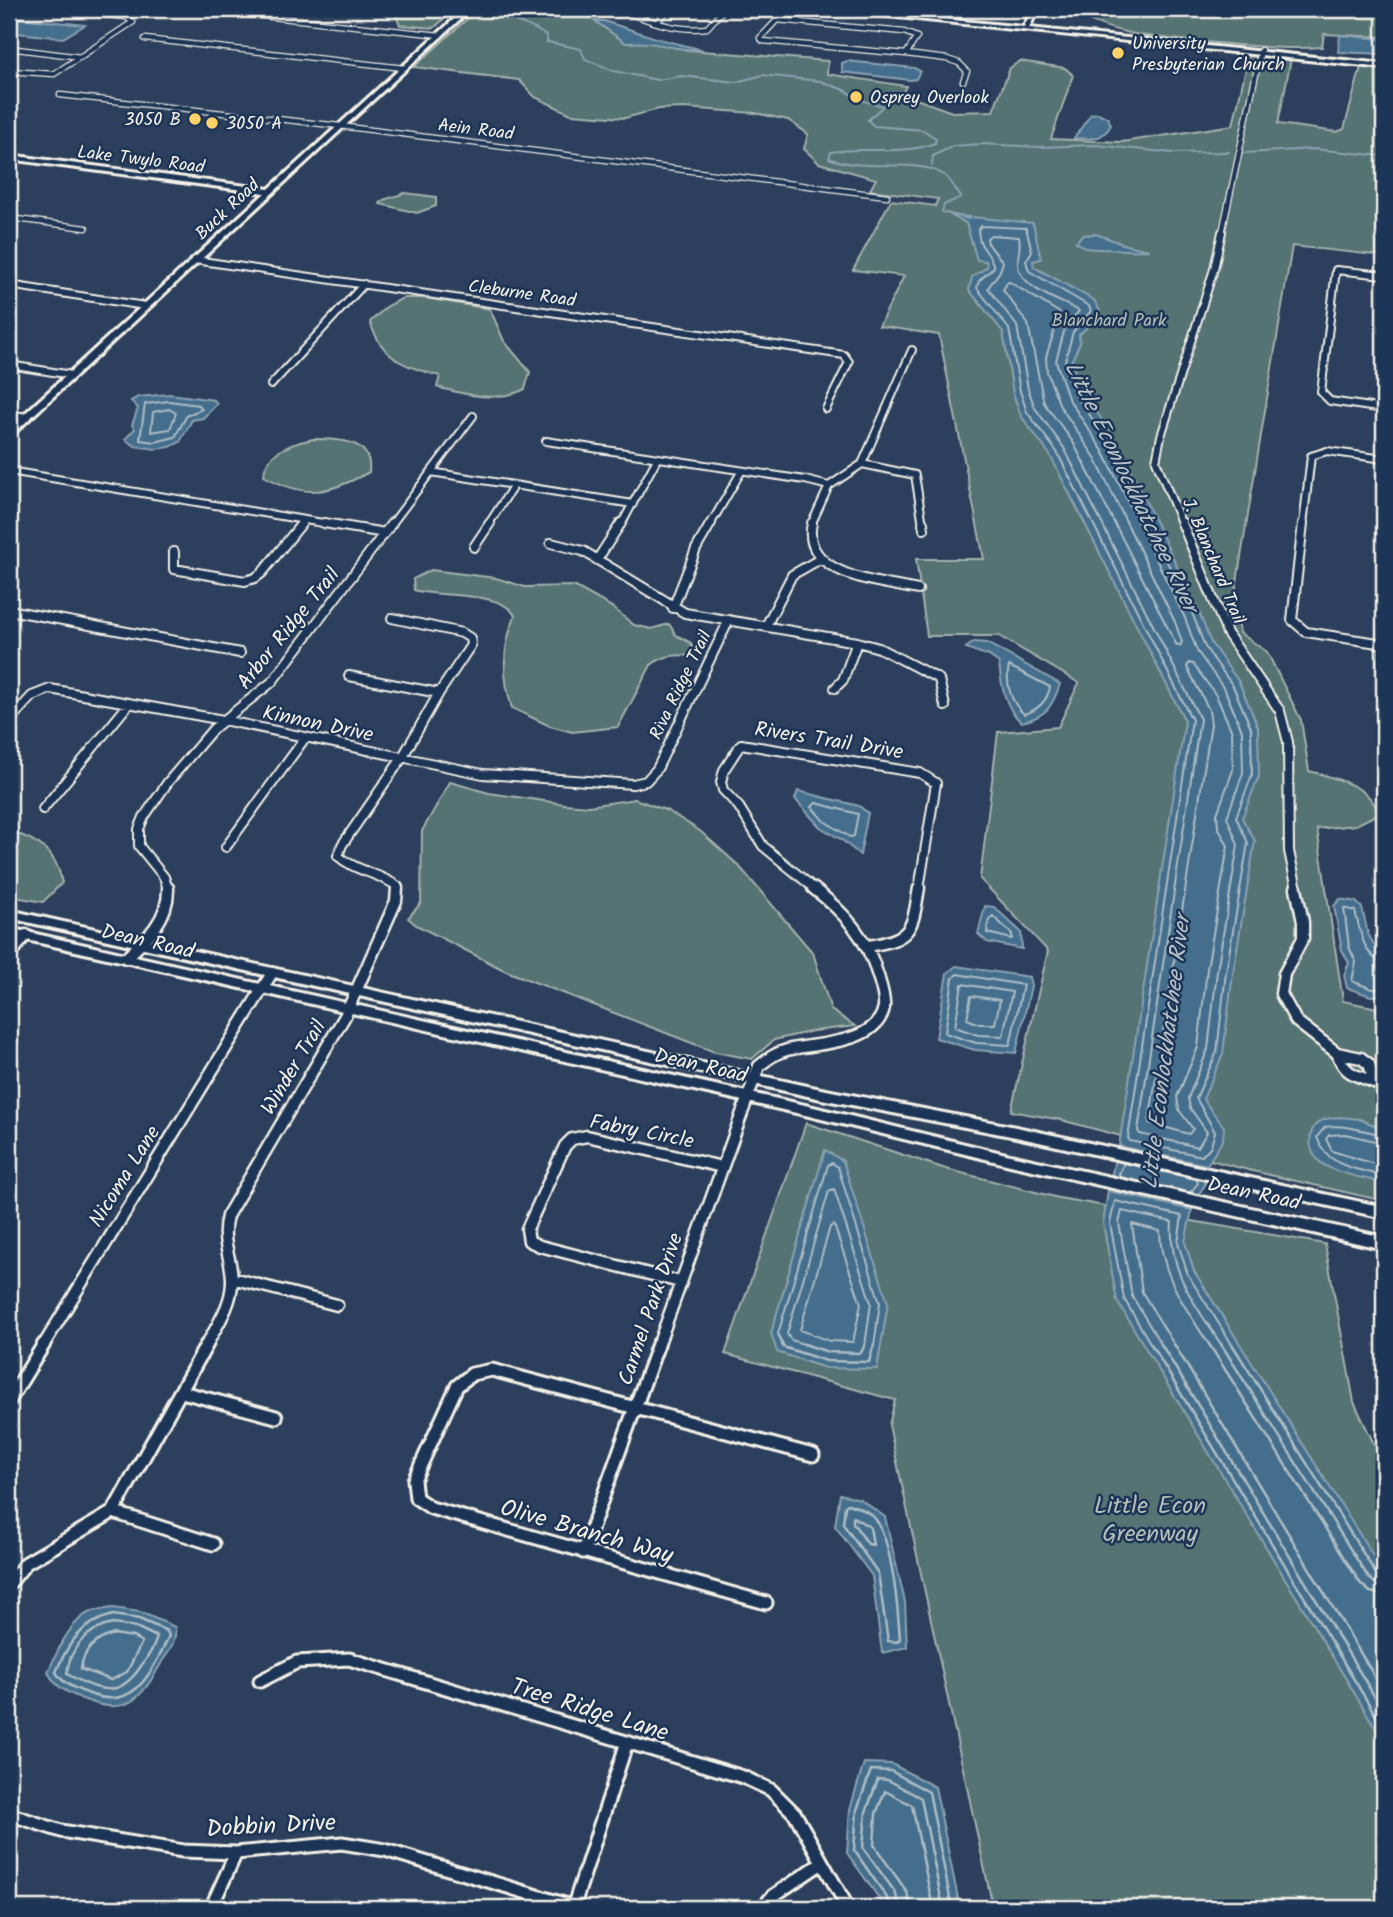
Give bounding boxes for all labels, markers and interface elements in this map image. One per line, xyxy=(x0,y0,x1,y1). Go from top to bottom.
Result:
place label: University Presbyterian Church xyxy=(1132,30,1285,80)
marker: University Presbyterian Church xyxy=(1110,45,1126,61)
place label: Osprey Overlook xyxy=(870,84,989,113)
marker: Osprey Overlook xyxy=(848,89,864,105)
place label: 3050 B xyxy=(124,106,181,135)
place label: 3050 A xyxy=(226,110,282,139)
marker: 3050 B xyxy=(187,111,203,127)
street label: Aein Road xyxy=(436,111,516,150)
marker: 3050 A xyxy=(204,115,220,131)
street label: Lake Twylo Road xyxy=(75,138,207,183)
street label: Buck Road xyxy=(189,172,268,248)
street label: Cleburne Road xyxy=(466,273,578,317)
park label: Blanchard Park xyxy=(1052,307,1167,336)
water label: Little Econlockhatchee River xyxy=(1054,355,1209,623)
street label: J. Blanchard Trail xyxy=(1173,494,1253,630)
street label: Arbor Ridge Trail xyxy=(229,561,349,697)
street label: Riva Ridge Trail xyxy=(642,626,721,745)
street label: Kinnon Drive xyxy=(259,697,377,752)
street label: Rivers Trail Drive xyxy=(752,713,906,770)
water label: Little Econlockhatchee River xyxy=(1132,909,1202,1191)
street label: Dean Road xyxy=(98,916,198,969)
street label: Winder Trail xyxy=(253,1014,336,1122)
street label: Dean Road xyxy=(651,1040,751,1093)
street label: Fabry Circle xyxy=(587,1106,697,1159)
street label: Nicoma Lane xyxy=(81,1119,170,1234)
street label: Dean Road xyxy=(1204,1168,1304,1221)
street label: Carmel Park Drive xyxy=(610,1228,693,1390)
park label: Little Econ Greenway xyxy=(1094,1487,1206,1554)
street label: Olive Branch Way xyxy=(495,1489,679,1576)
street label: Tree Ridge Lane xyxy=(506,1668,674,1753)
street label: Dobbin Drive xyxy=(205,1804,337,1849)

